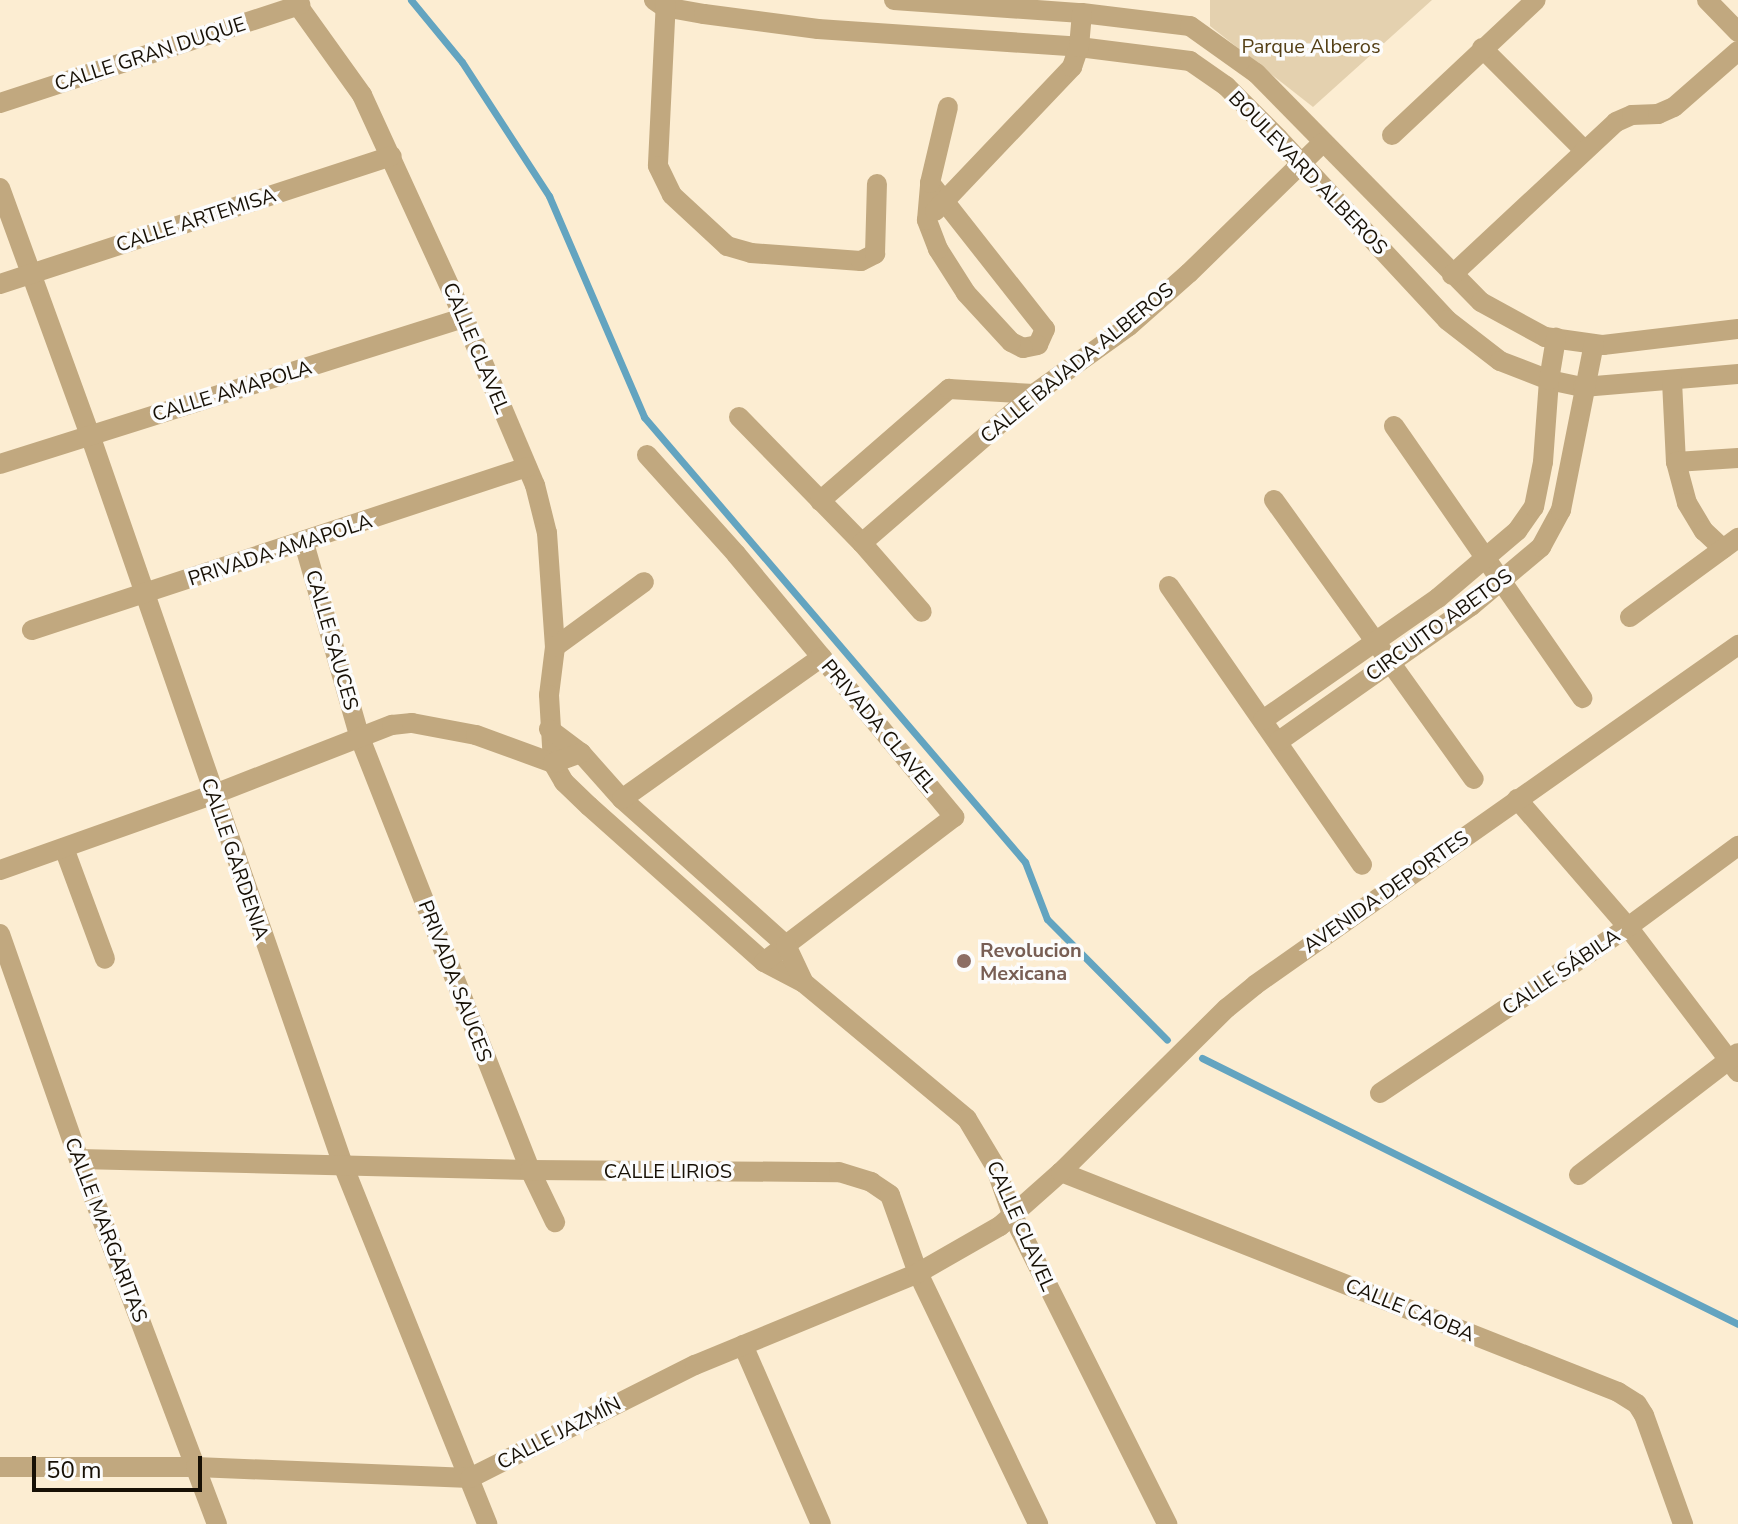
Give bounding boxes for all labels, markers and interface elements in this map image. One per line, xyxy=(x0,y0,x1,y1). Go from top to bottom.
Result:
street label: CALLE GRAN DUQUE xyxy=(51,12,249,96)
park label: Parque Alberos xyxy=(1241,34,1381,58)
street label: BOULEVARD ALBEROS xyxy=(1224,86,1392,260)
street label: CALLE ARTEMISA xyxy=(113,183,279,257)
street label: CALLE BAJADA ALBEROS xyxy=(976,278,1178,448)
street label: CALLE CLAVEL xyxy=(438,279,514,417)
street label: CALLE AMAPOLA xyxy=(149,355,315,427)
street label: PRIVADA AMAPOLA xyxy=(185,509,375,591)
street label: CIRCUITO ABETOS xyxy=(1361,564,1517,686)
street label: CALLE SAUCES xyxy=(301,567,363,713)
street label: PRIVADA CLAVEL xyxy=(816,655,942,797)
street label: CALLE GARDENIA xyxy=(196,775,274,943)
street label: AVENIDA DEPORTES xyxy=(1299,826,1473,958)
street label: PRIVADA SAUCES xyxy=(413,897,497,1065)
street label: CALLE SÁBILA xyxy=(1498,924,1624,1020)
place label: Revolucion Mexicana xyxy=(980,938,1082,985)
marker: Revolucion Mexicana xyxy=(955,952,973,970)
street label: CALLE MARGARITAS xyxy=(60,1134,152,1326)
street label: CALLE CLAVEL xyxy=(982,1157,1060,1295)
street label: CALLE LIRIOS xyxy=(604,1159,732,1183)
street label: CALLE CAOBA xyxy=(1342,1273,1478,1347)
street label: CALLE JAZMÍN xyxy=(493,1391,625,1475)
scale bar xyxy=(36,1440,206,1490)
text: 50 m xyxy=(46,1454,102,1486)

